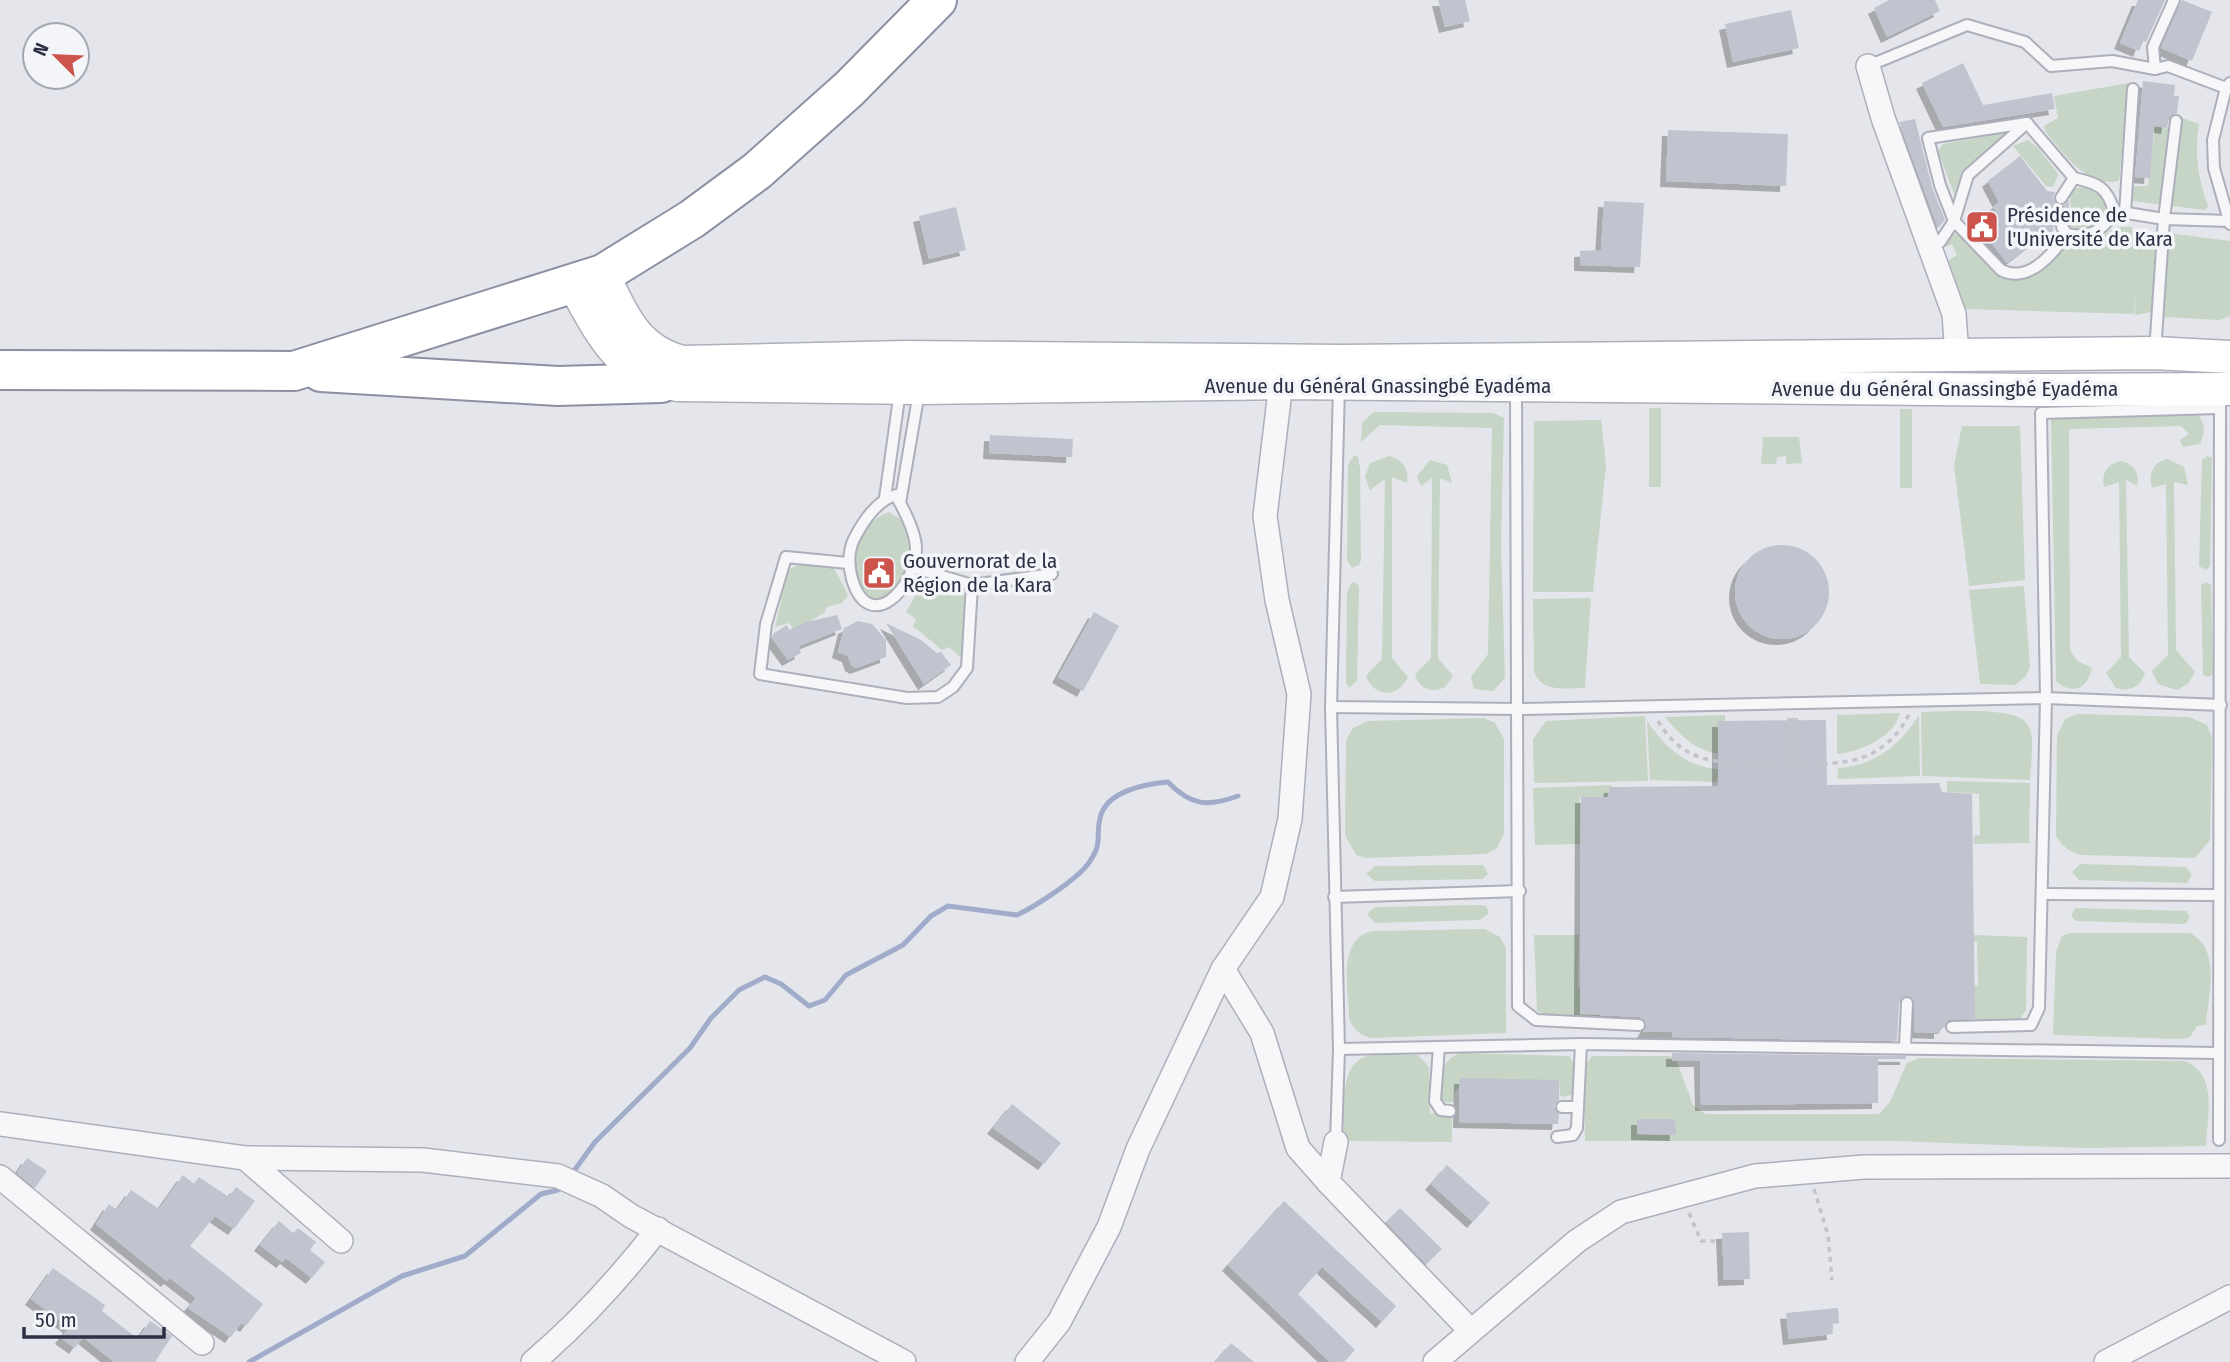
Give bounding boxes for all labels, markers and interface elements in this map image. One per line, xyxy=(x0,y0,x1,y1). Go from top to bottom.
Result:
north arrow xyxy=(21,21,91,91)
text: N xyxy=(28,39,54,59)
place label: Présidence de l'Université de Kara xyxy=(2007,202,2173,252)
public building icon: Présidence de l'Université de Kara xyxy=(1963,208,2001,246)
street label: Avenue du Général Gnassingbé Eyadéma xyxy=(1205,373,1551,399)
street label: Avenue du Général Gnassingbé Eyadéma xyxy=(1772,376,2118,402)
place label: Gouvernorat de la Région de la Kara xyxy=(903,548,1057,598)
public building icon: Gouvernorat de la Région de la Kara xyxy=(860,554,898,592)
scale bar xyxy=(24,1296,164,1340)
text: 50 m xyxy=(35,1307,77,1333)

